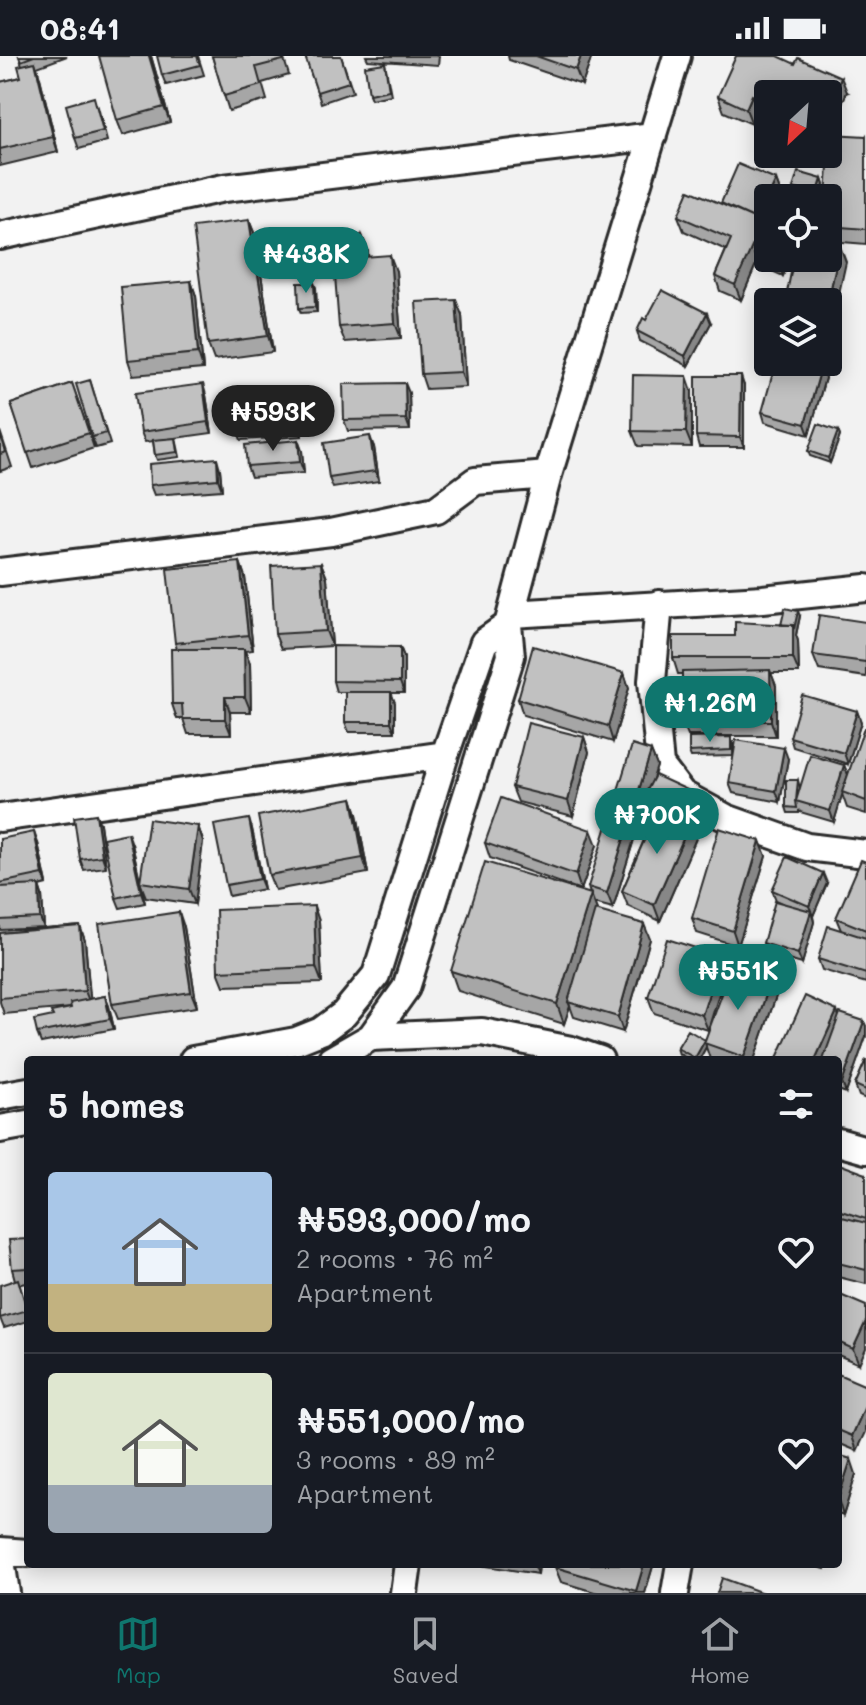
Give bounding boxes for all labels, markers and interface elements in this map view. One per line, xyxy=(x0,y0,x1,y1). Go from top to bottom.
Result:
text: 08:41 xyxy=(40,8,120,48)
north arrow xyxy=(754,80,842,168)
map controls xyxy=(754,80,842,376)
button: locate xyxy=(754,184,842,272)
pin: ₦438K xyxy=(250,227,362,295)
text: ₦438K xyxy=(262,236,350,270)
button: layers xyxy=(754,288,842,376)
pin: ₦593K xyxy=(217,385,329,453)
text: ₦593K xyxy=(230,394,316,428)
pin: ₦1.26M xyxy=(645,676,775,744)
text: ₦1.26M xyxy=(663,685,757,719)
pin: ₦700K xyxy=(601,788,713,856)
text: ₦700K xyxy=(613,797,701,831)
pin: ₦551K xyxy=(682,944,794,1012)
text: ₦551K xyxy=(697,953,779,987)
text: 5 homes xyxy=(48,1082,185,1127)
icon: filters xyxy=(774,1082,818,1126)
text: ₦593,000/mo xyxy=(296,1196,531,1241)
icon: home xyxy=(112,1204,208,1300)
icon: heart xyxy=(774,1230,818,1274)
text: 2 rooms · 76 m² xyxy=(296,1241,493,1275)
text: Apartment xyxy=(296,1275,433,1309)
text: ₦551,000/mo xyxy=(296,1397,525,1442)
icon: home xyxy=(112,1405,208,1501)
icon: heart xyxy=(774,1431,818,1475)
text: 3 rooms · 89 m² xyxy=(296,1442,495,1476)
text: Apartment xyxy=(296,1476,433,1510)
tab: Map xyxy=(116,1612,161,1689)
tab: Saved xyxy=(393,1612,458,1689)
tab: Home xyxy=(690,1612,750,1689)

